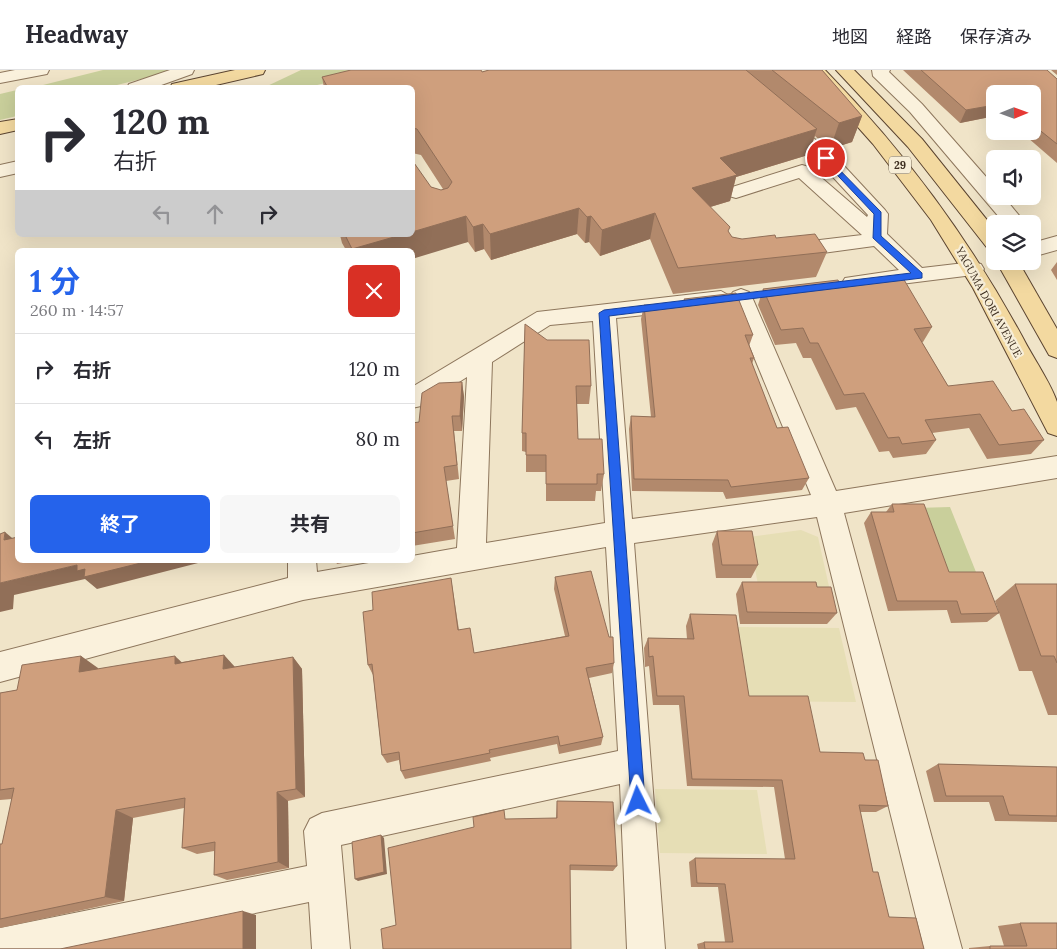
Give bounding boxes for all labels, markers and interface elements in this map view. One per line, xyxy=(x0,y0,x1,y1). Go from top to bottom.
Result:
text: Headway xyxy=(25,19,128,50)
text: 地図 xyxy=(832,25,868,48)
text: 経路 xyxy=(896,25,932,48)
text: 保存済み xyxy=(960,25,1032,48)
north arrow xyxy=(986,85,1041,140)
map controls xyxy=(986,85,1041,270)
text: 120 m xyxy=(113,99,210,144)
icon: right xyxy=(30,105,95,170)
pin xyxy=(805,137,847,179)
icon: arrive xyxy=(812,144,840,172)
text: 右折 xyxy=(113,147,157,175)
button: sound xyxy=(986,150,1041,205)
road number: 29 xyxy=(889,156,911,174)
icon: left xyxy=(148,200,176,228)
icon: ahead xyxy=(201,200,229,228)
icon: right xyxy=(254,200,282,228)
button: layers xyxy=(986,215,1041,270)
street label: YAGUMA DORI AVENUE xyxy=(952,243,1025,360)
text: 1 分 xyxy=(30,262,80,300)
button: close xyxy=(348,265,400,317)
text: 260 m · 14:57 xyxy=(30,300,123,320)
icon: right xyxy=(30,355,58,383)
text: 120 m xyxy=(349,357,400,381)
text: 右折 xyxy=(73,358,111,382)
icon: left xyxy=(30,425,58,453)
text: 80 m xyxy=(356,427,400,451)
text: 左折 xyxy=(73,428,111,452)
button: 終了 xyxy=(30,495,210,553)
button: 共有 xyxy=(220,495,400,553)
position arrow xyxy=(611,774,663,826)

